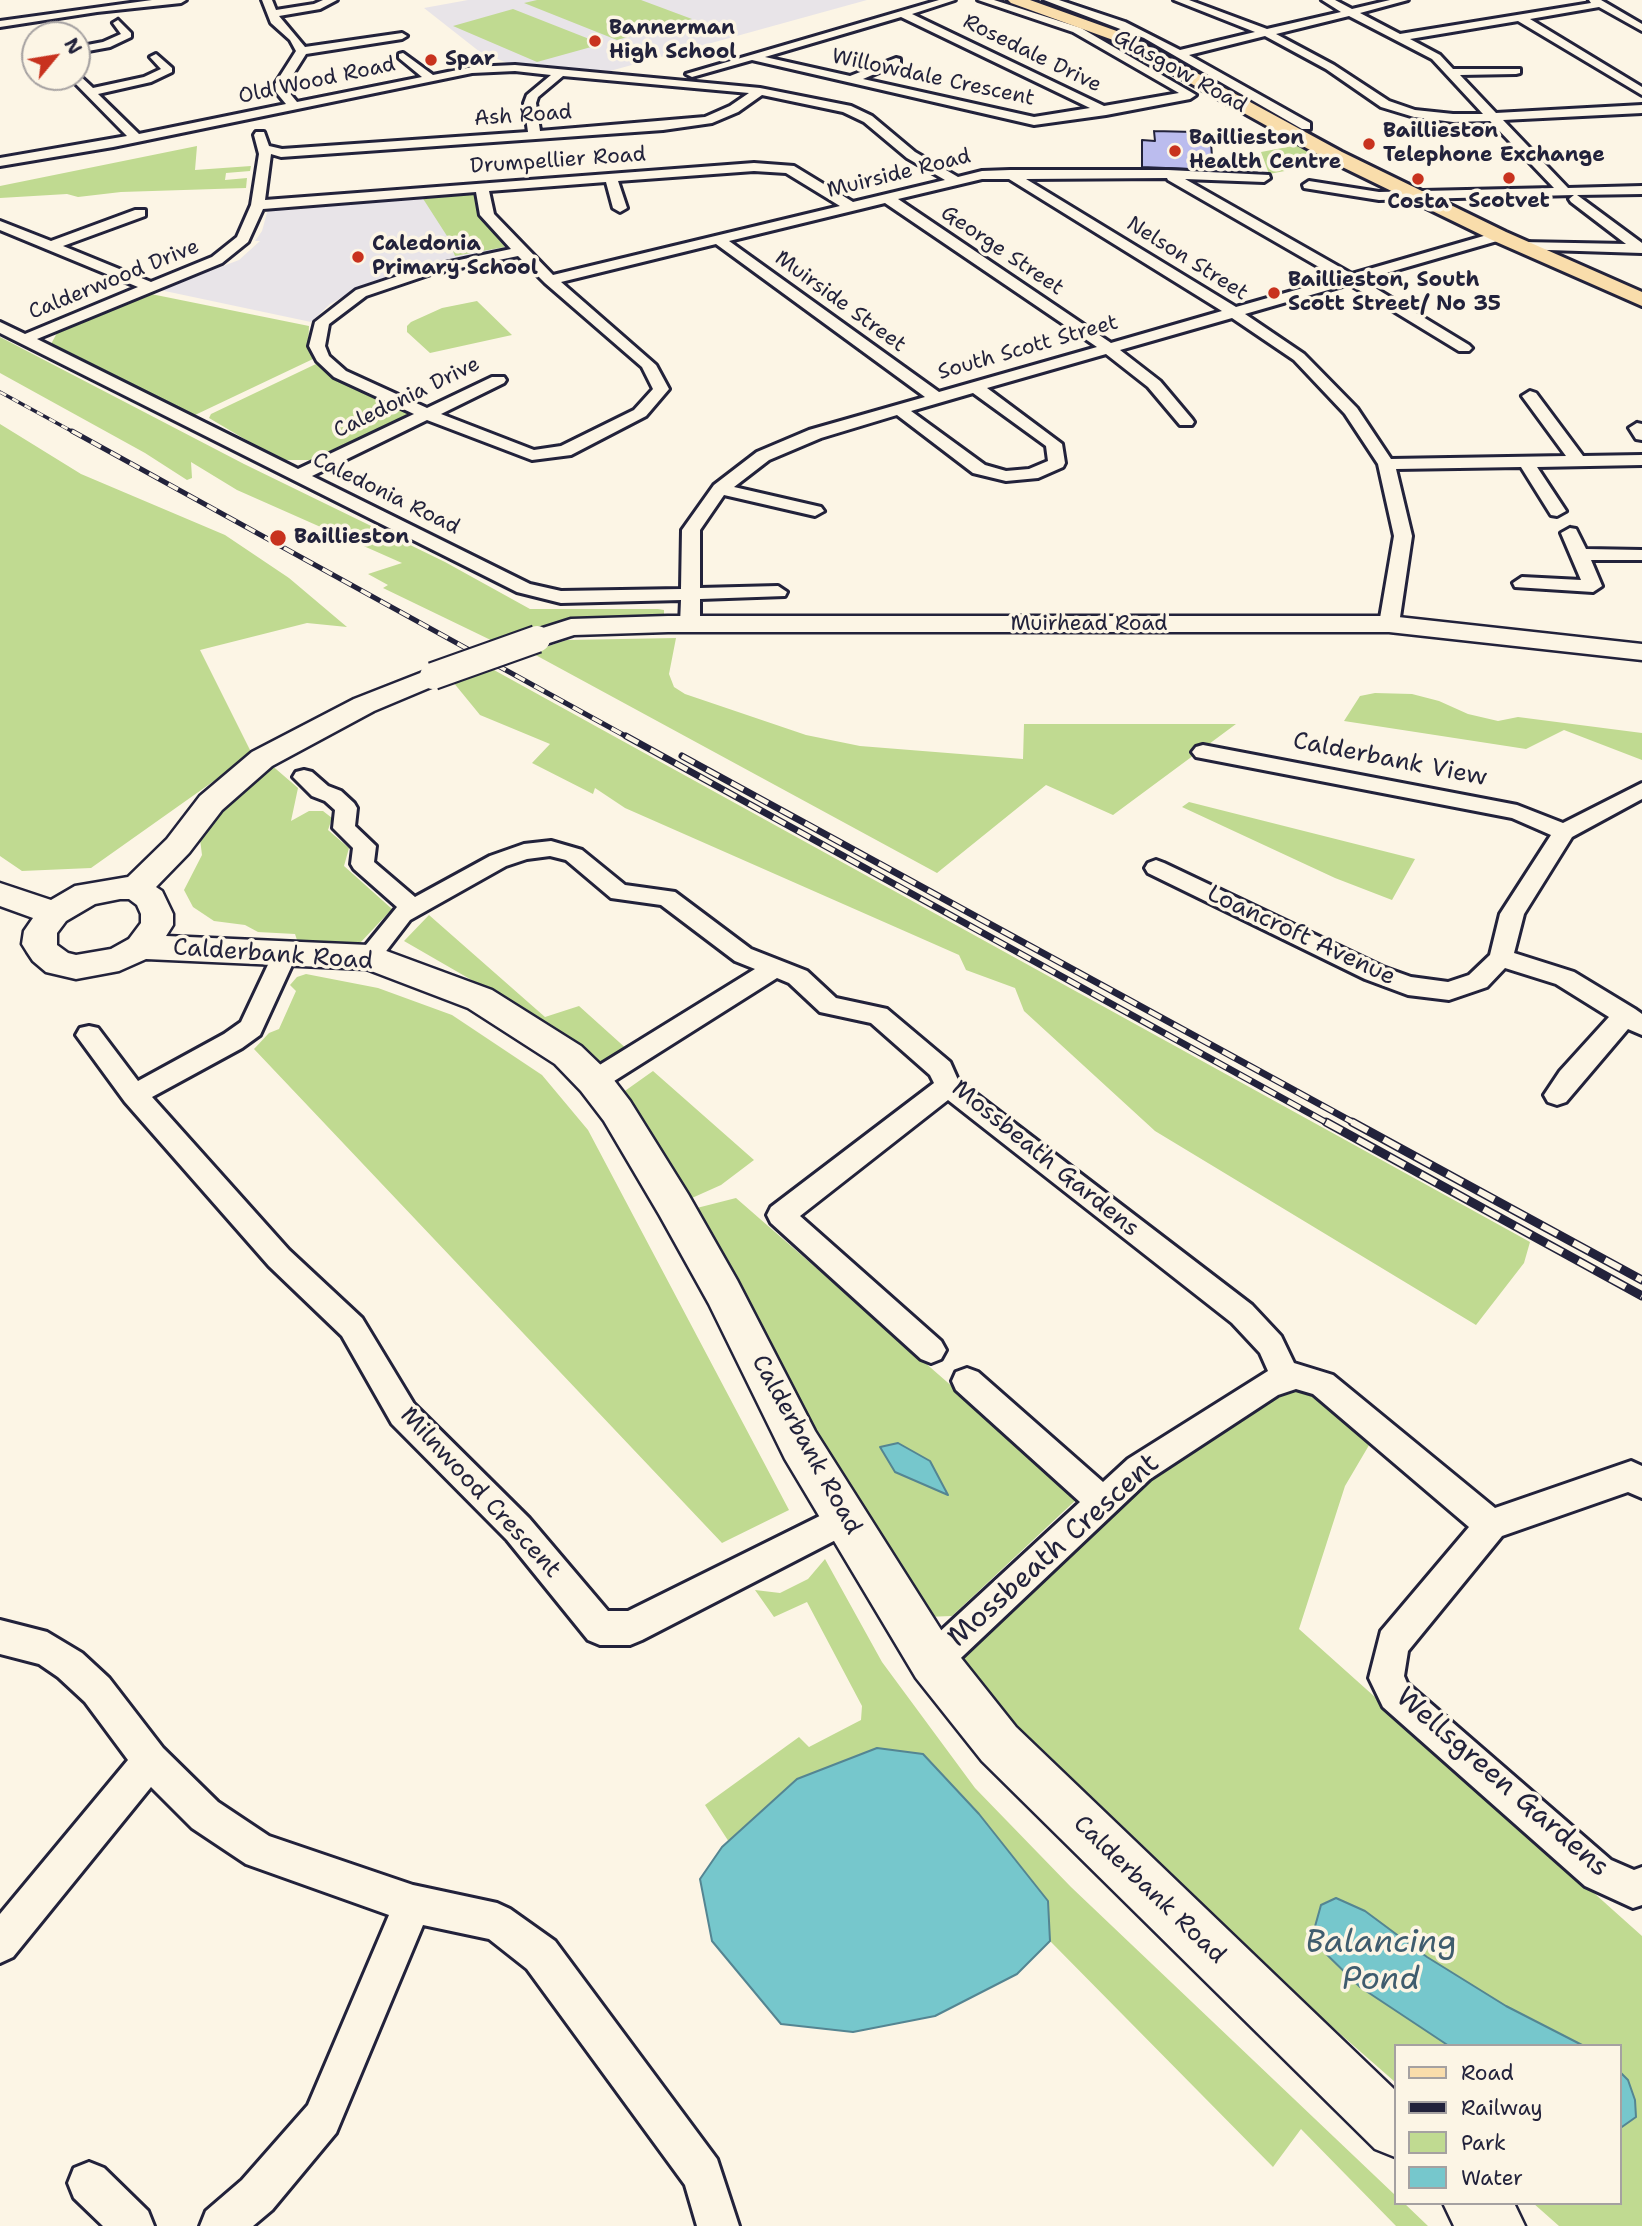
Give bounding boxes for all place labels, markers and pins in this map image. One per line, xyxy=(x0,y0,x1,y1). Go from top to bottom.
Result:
place label: Bannerman High School xyxy=(609,16,737,66)
marker: Bannerman High School xyxy=(587,33,603,49)
place label: Spar xyxy=(445,47,495,73)
marker: Spar xyxy=(423,52,439,68)
place label: Baillieston Telephone Exchange xyxy=(1383,119,1605,169)
place label: Baillieston Health Centre xyxy=(1189,126,1341,176)
marker: Baillieston Telephone Exchange xyxy=(1361,136,1377,152)
marker: Baillieston Health Centre xyxy=(1167,143,1183,159)
marker: Scotvet xyxy=(1501,170,1517,186)
marker: Costa xyxy=(1410,171,1426,187)
place label: Scotvet xyxy=(1468,189,1550,215)
place label: Costa xyxy=(1387,190,1449,216)
place label: Caledonia Primary School xyxy=(372,232,538,282)
marker: Caledonia Primary School xyxy=(350,249,366,265)
place label: Baillieston, South Scott Street/ No 35 xyxy=(1288,268,1501,318)
marker: Baillieston, South Scott Street/ No 35 xyxy=(1266,285,1282,301)
place label: Baillieston xyxy=(294,525,409,551)
marker: Baillieston xyxy=(268,528,288,548)

